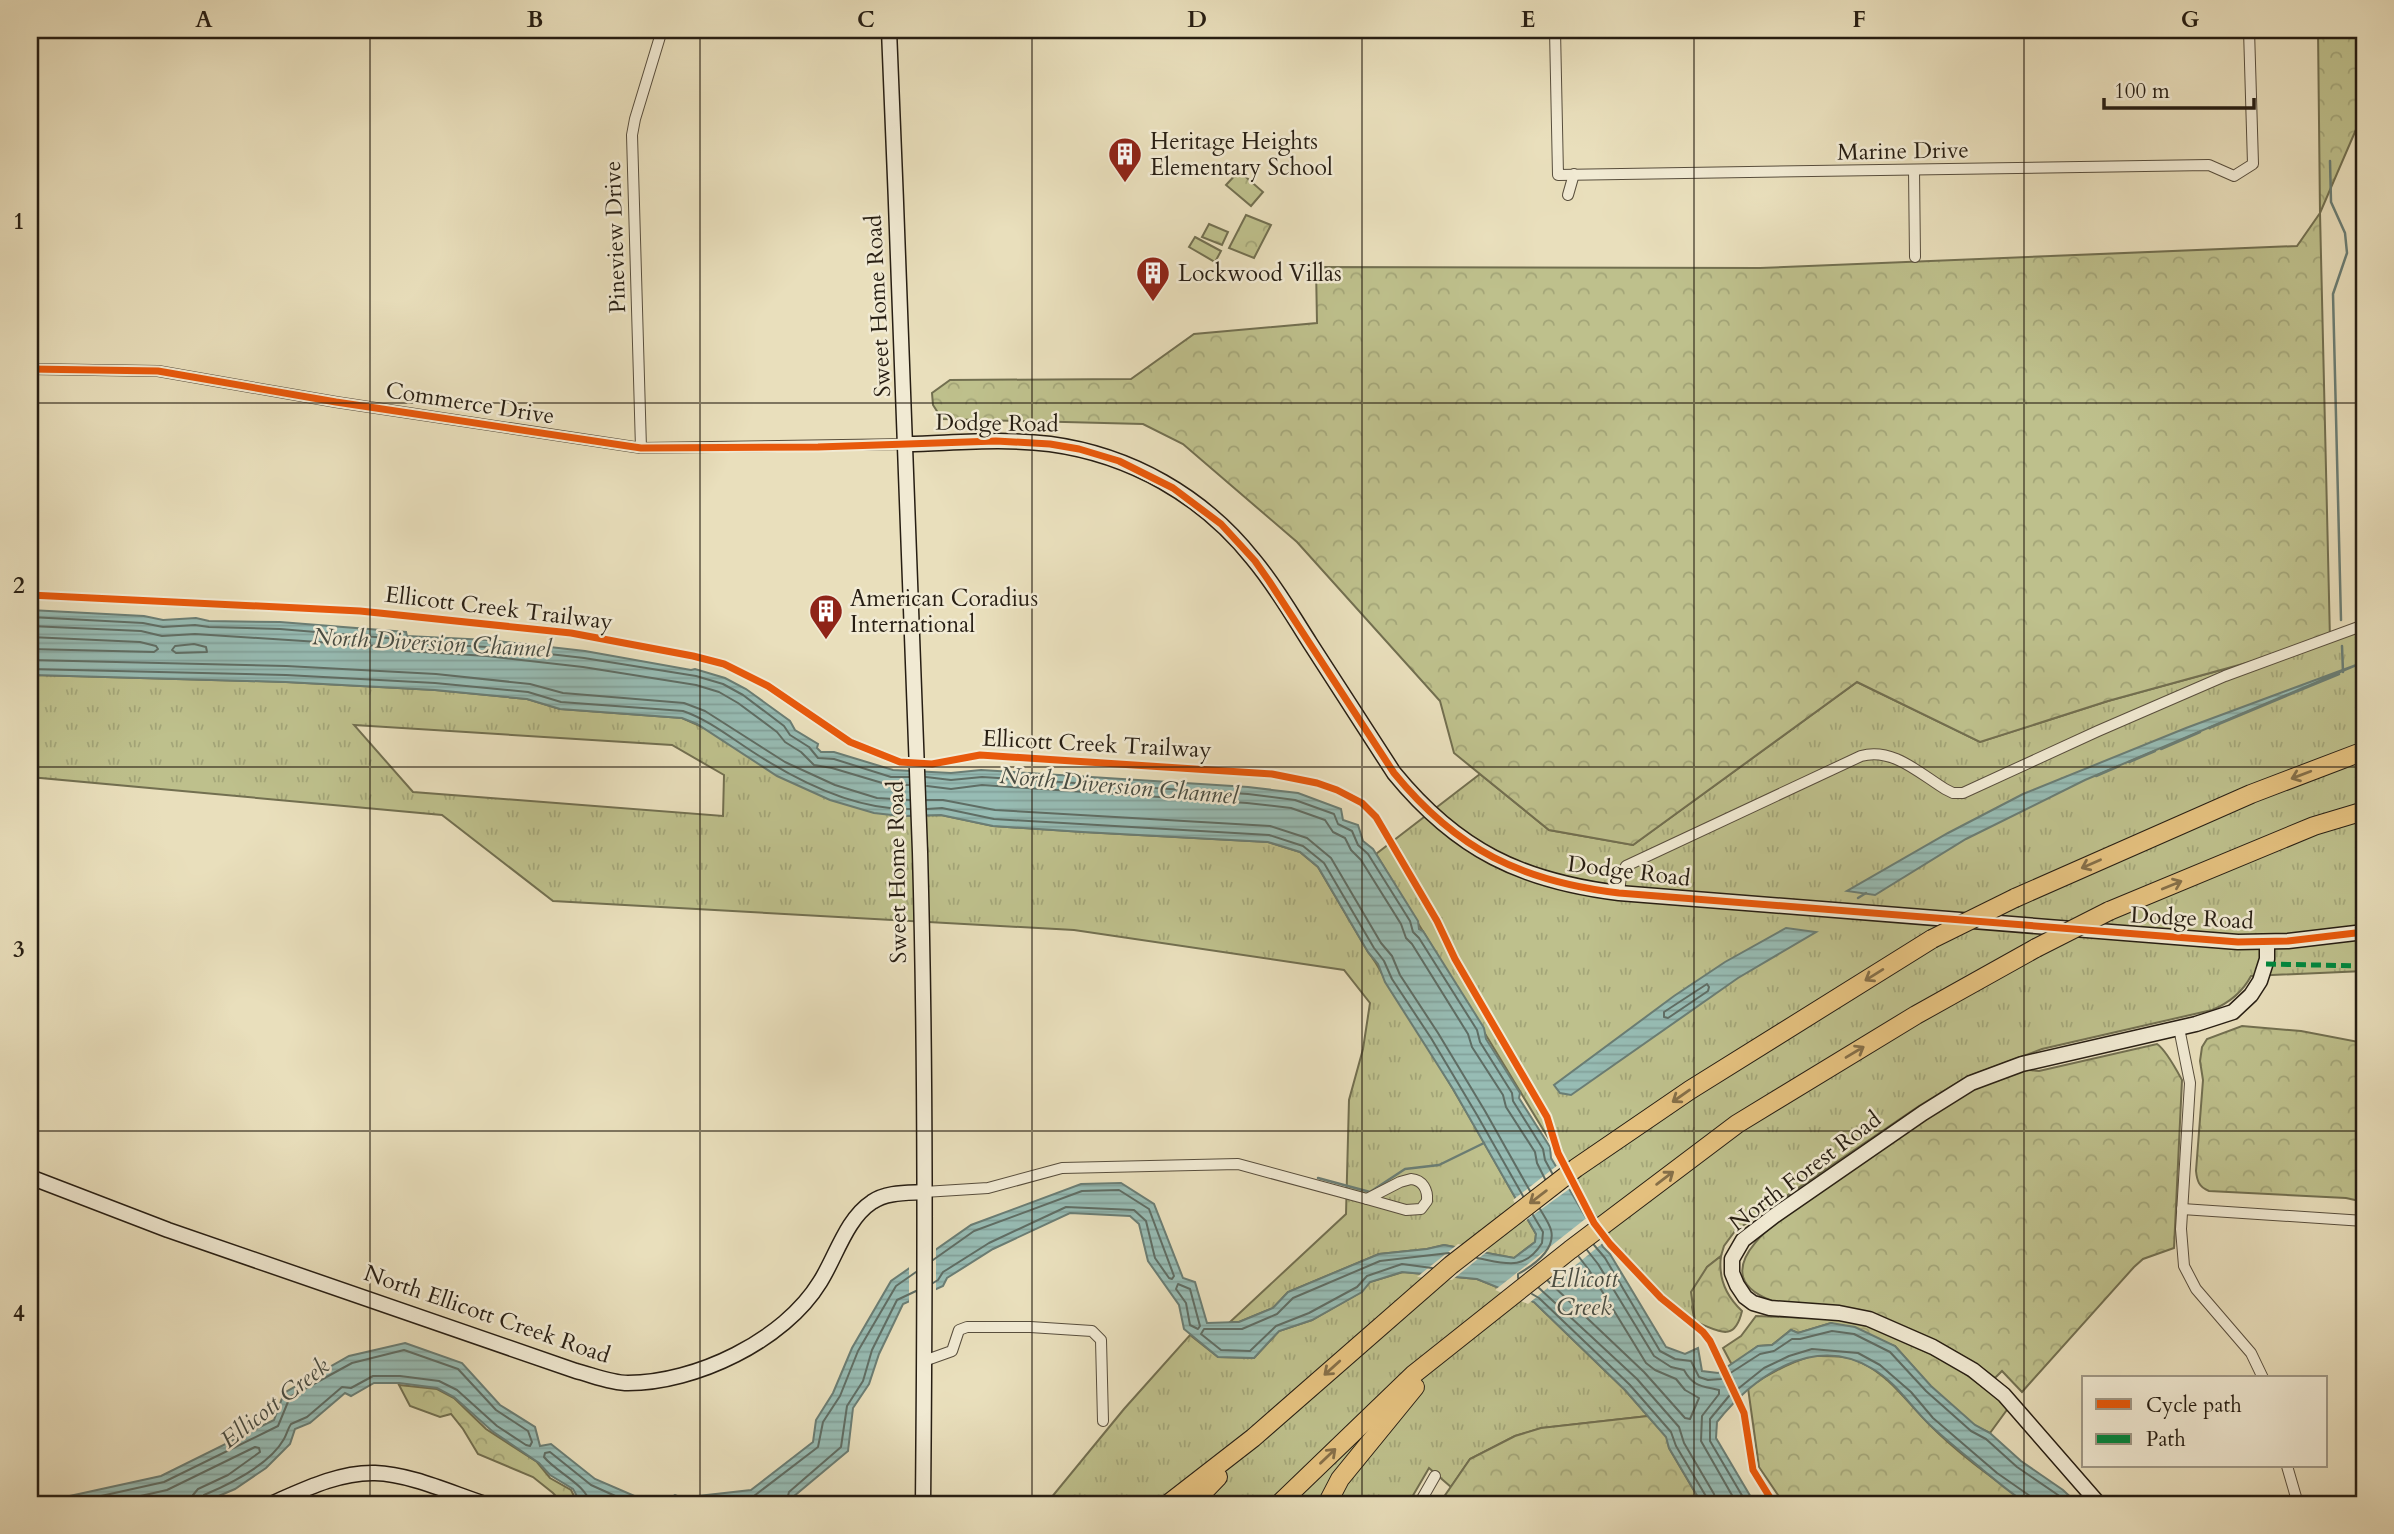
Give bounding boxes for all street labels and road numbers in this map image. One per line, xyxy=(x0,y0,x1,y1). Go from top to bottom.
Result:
street label: Marine Drive xyxy=(1837,134,1969,168)
street label: Pineview Drive xyxy=(597,160,633,314)
street label: Sweet Home Road xyxy=(858,213,898,398)
street label: Commerce Drive xyxy=(383,374,557,432)
street label: Dodge Road xyxy=(935,406,1060,440)
street label: Ellicott Creek Trailway xyxy=(383,579,615,637)
street label: Ellicott Creek Trailway xyxy=(982,723,1212,765)
street label: Sweet Home Road xyxy=(880,780,914,964)
street label: Dodge Road xyxy=(1566,848,1693,894)
street label: Dodge Road xyxy=(2130,899,2255,937)
street label: North Forest Road xyxy=(1723,1103,1888,1238)
street label: North Ellicott Creek Road xyxy=(360,1257,615,1371)

